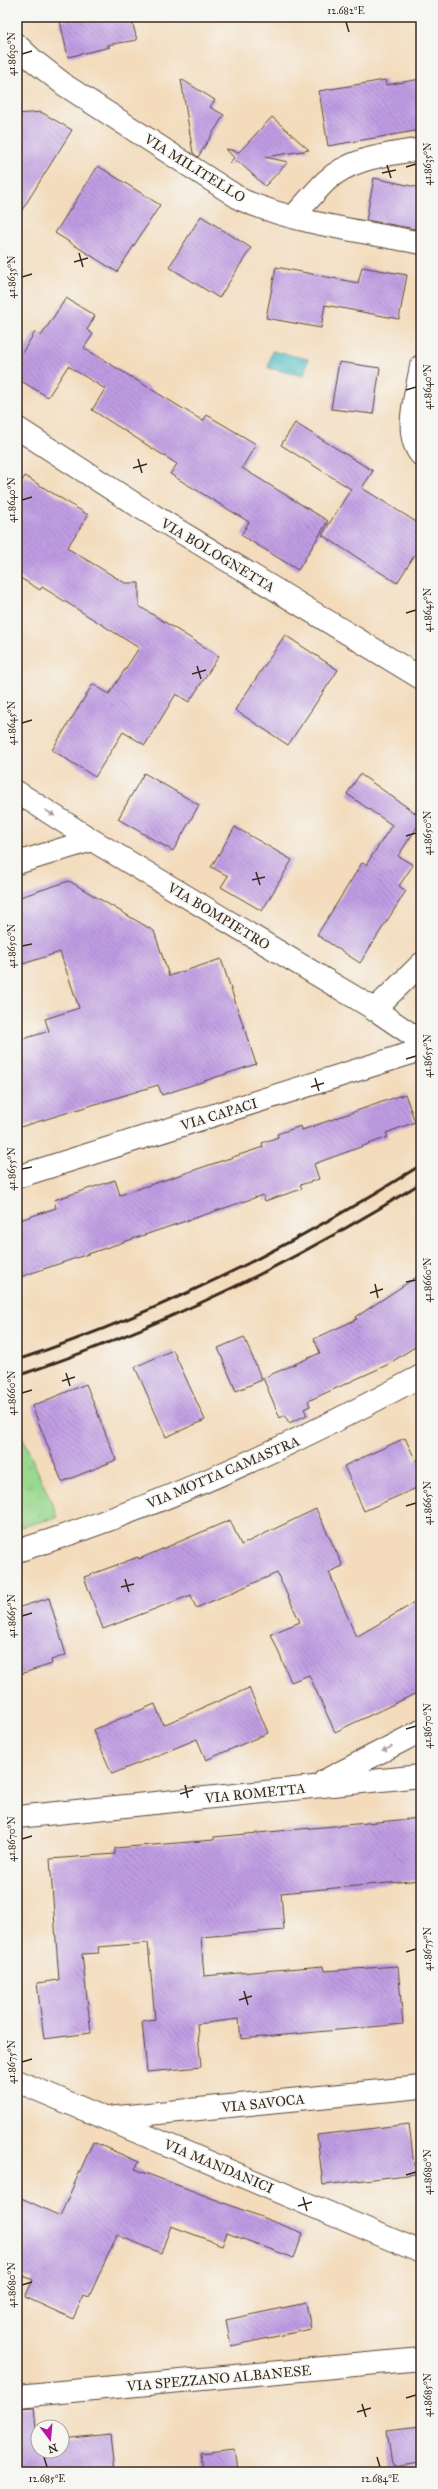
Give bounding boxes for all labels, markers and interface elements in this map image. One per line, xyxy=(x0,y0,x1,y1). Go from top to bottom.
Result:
text: 12.682°E xyxy=(327,5,365,17)
text: 41.8630°N xyxy=(6,32,18,76)
street label: VIA MILITELLO xyxy=(140,130,248,206)
text: 41.8635°N xyxy=(422,142,434,185)
text: 41.8635°N xyxy=(6,255,18,298)
text: 41.8640°N xyxy=(422,364,434,410)
text: 41.8640°N xyxy=(6,477,18,523)
street label: VIA BOLOGNETTA xyxy=(157,514,278,596)
text: 41.8645°N xyxy=(422,587,434,632)
text: 41.8645°N xyxy=(6,700,18,745)
one-way arrow xyxy=(44,809,56,816)
text: 41.8650°N xyxy=(422,810,434,855)
street label: VIA BOMPIETRO xyxy=(164,879,273,954)
text: 41.8650°N xyxy=(6,923,18,968)
text: 41.8655°N xyxy=(422,1034,434,1078)
street label: VIA CAPACI xyxy=(178,1095,260,1135)
text: 41.8655°N xyxy=(6,1147,18,1191)
text: 41.8660°N xyxy=(422,1257,434,1303)
text: 41.8660°N xyxy=(6,1370,18,1416)
street label: VIA MOTTA CAMASTRA xyxy=(143,1432,303,1513)
text: 41.8665°N xyxy=(422,1481,434,1525)
text: 41.8665°N xyxy=(6,1594,18,1638)
text: 41.8670°N xyxy=(422,1703,434,1749)
one-way arrow xyxy=(381,1746,392,1753)
street label: VIA ROMETTA xyxy=(203,1780,307,1807)
text: 41.8670°N xyxy=(6,1816,18,1862)
text: 41.8675°N xyxy=(422,1926,434,1971)
text: 41.8675°N xyxy=(6,2039,18,2084)
street label: VIA SAVOCA xyxy=(220,2091,306,2116)
street label: VIA MANDANICI xyxy=(161,2135,276,2197)
text: 41.8680°N xyxy=(422,2149,434,2195)
text: 41.8680°N xyxy=(6,2262,18,2308)
street label: VIA SPEZZANO ALBANESE xyxy=(125,2362,312,2395)
text: 41.8685°N xyxy=(422,2372,434,2417)
north arrow xyxy=(30,2419,70,2459)
text: N xyxy=(46,2441,59,2456)
text: 12.685°E xyxy=(28,2473,66,2485)
text: 12.684°E xyxy=(361,2473,399,2485)

